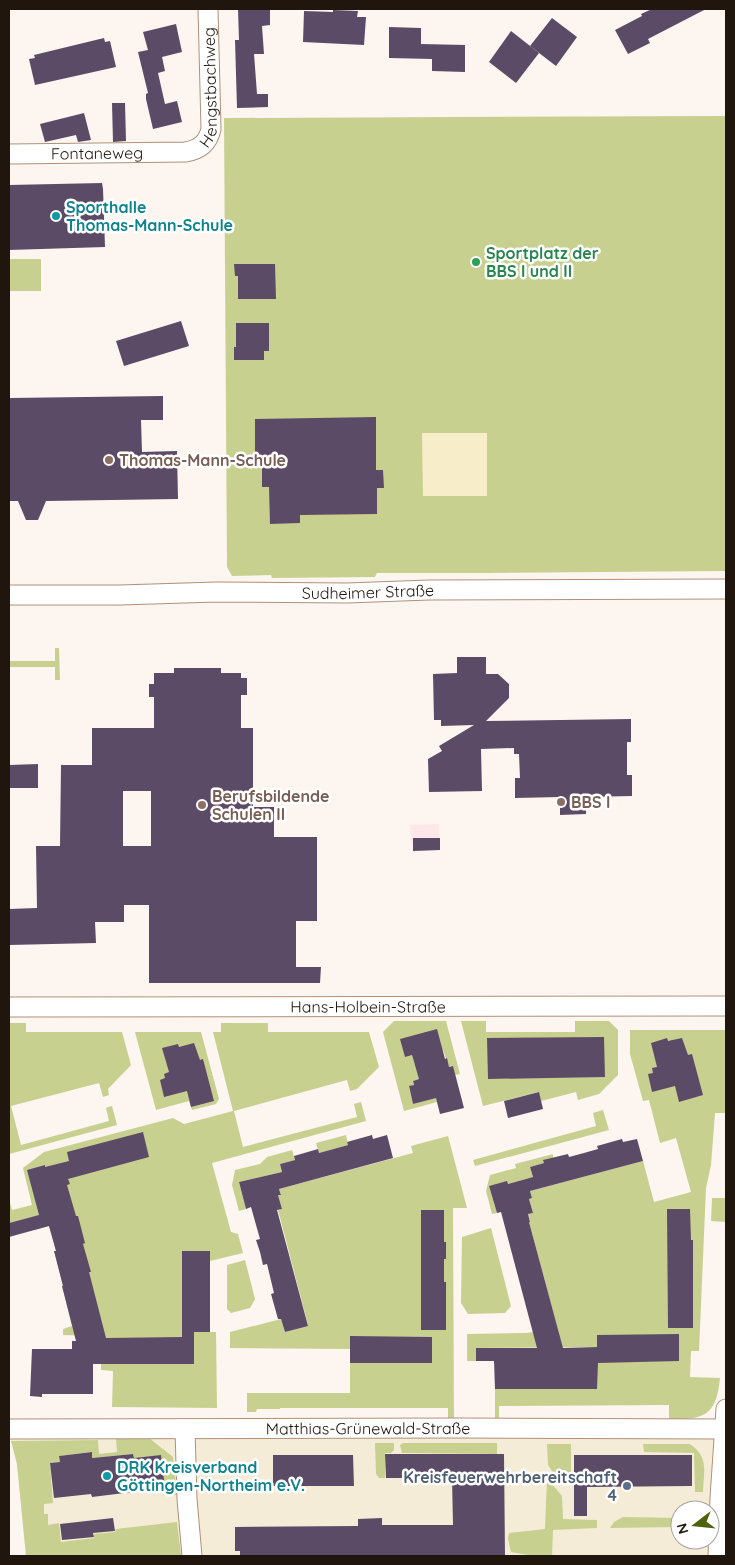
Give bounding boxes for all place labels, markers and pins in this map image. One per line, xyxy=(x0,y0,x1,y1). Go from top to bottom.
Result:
place label: Sporthalle Thomas-Mann-Schule xyxy=(66,197,233,235)
marker: Sporthalle Thomas-Mann-Schule xyxy=(50,210,62,222)
place label: Sportplatz der BBS I und II xyxy=(486,243,599,281)
marker: Sportplatz der BBS I und II xyxy=(470,256,482,268)
place label: Thomas-Mann-Schule xyxy=(119,450,286,470)
marker: Thomas-Mann-Schule xyxy=(103,454,115,466)
place label: Berufsbildende Schulen II xyxy=(212,786,329,824)
place label: BBS I xyxy=(571,792,610,812)
marker: BBS I xyxy=(555,796,567,808)
marker: Berufsbildende Schulen II xyxy=(196,799,208,811)
place label: DRK Kreisverband Göttingen-Northeim e.V. xyxy=(117,1457,305,1495)
place label: Kreisfeuerwehrbereitschaft 4 xyxy=(403,1467,618,1505)
marker: DRK Kreisverband Göttingen-Northeim e.V. xyxy=(101,1470,113,1482)
marker: Kreisfeuerwehrbereitschaft 4 xyxy=(621,1480,633,1492)

